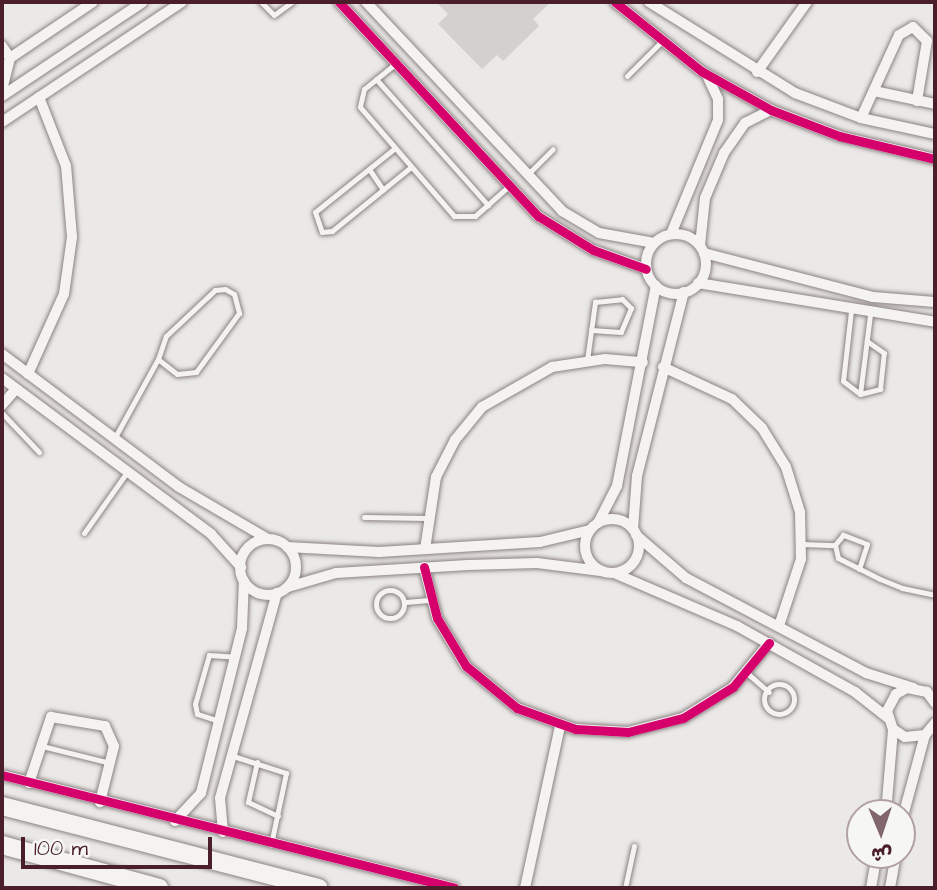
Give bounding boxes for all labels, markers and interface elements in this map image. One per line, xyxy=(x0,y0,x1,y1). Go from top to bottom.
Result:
north arrow xyxy=(846,799,916,869)
scale bar xyxy=(24,824,215,868)
text: 100 m xyxy=(34,834,88,863)
text: ش xyxy=(871,840,893,867)

